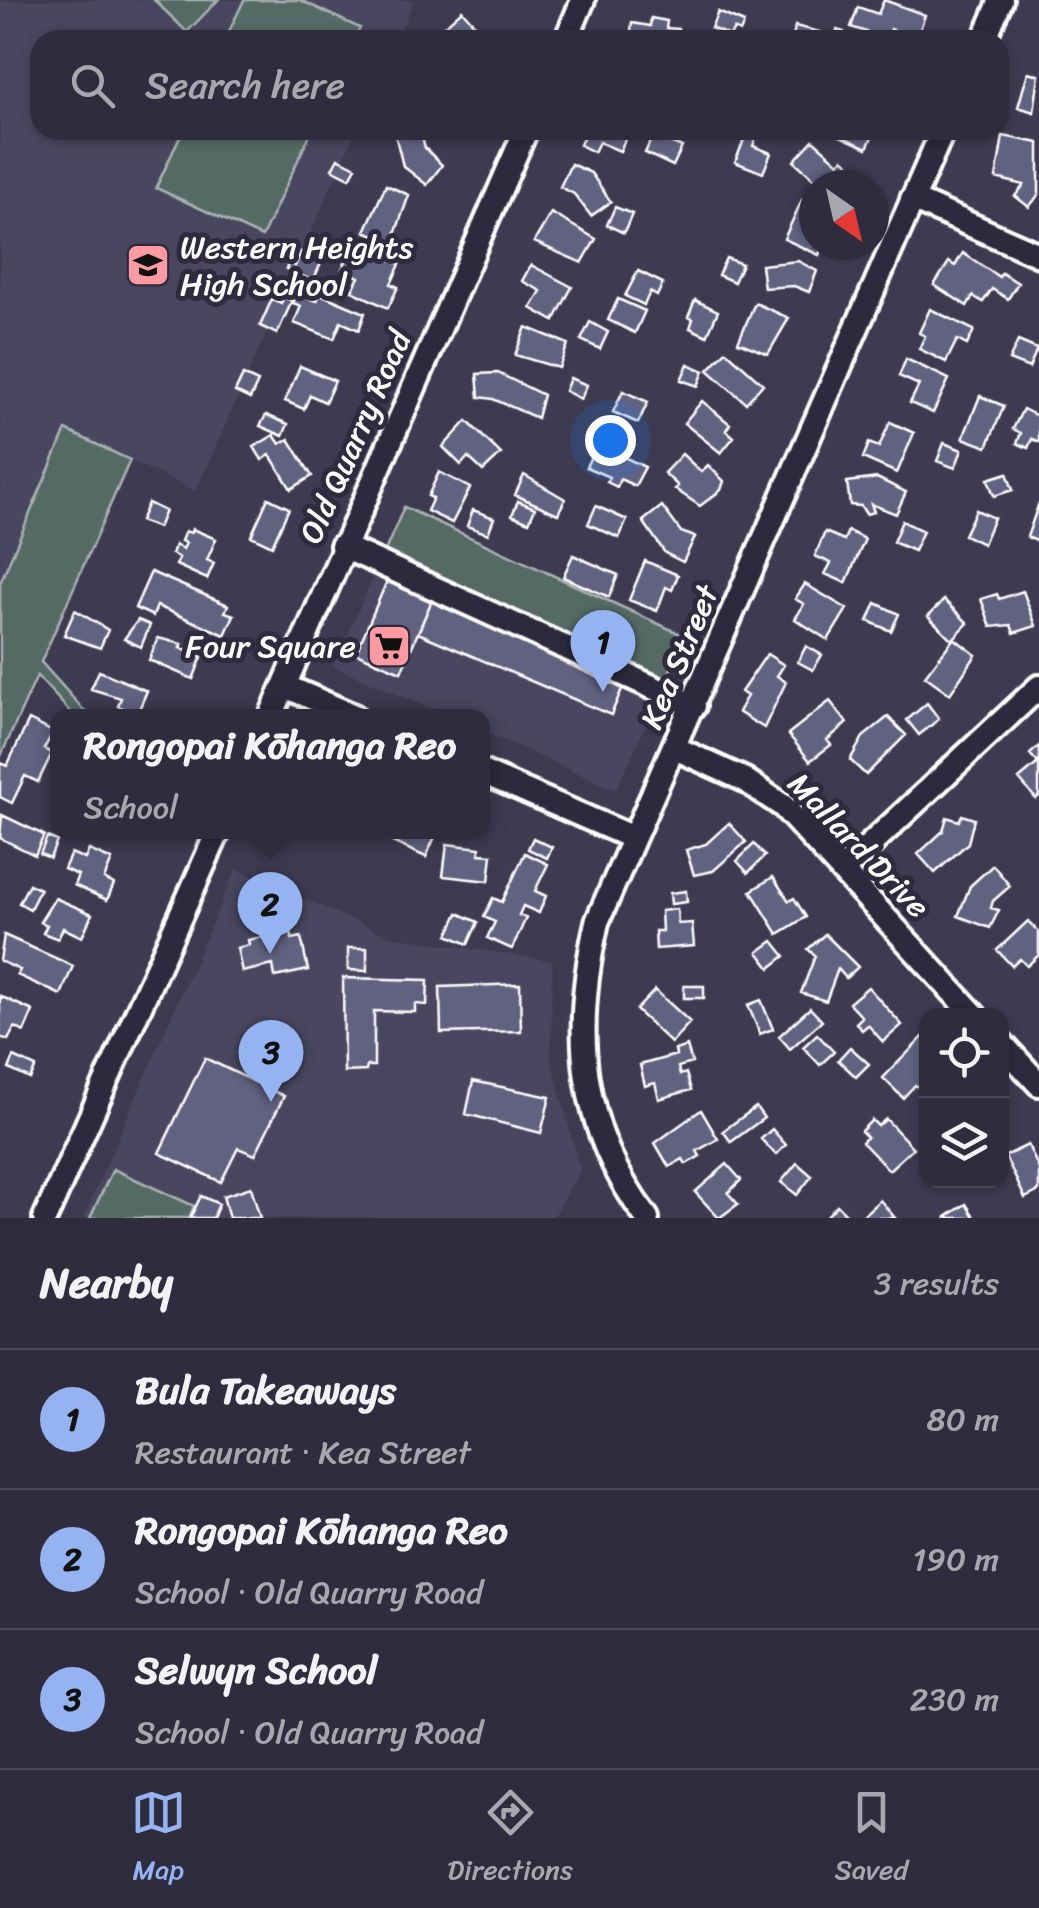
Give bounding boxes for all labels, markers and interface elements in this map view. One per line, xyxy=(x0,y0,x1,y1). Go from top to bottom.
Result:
search box xyxy=(30,30,1009,140)
text: Search here xyxy=(145,52,345,119)
icon: search xyxy=(65,58,120,113)
north arrow xyxy=(799,170,889,260)
place label: Western Heights High School xyxy=(180,219,414,313)
school or university icon: Western Heights High School xyxy=(125,242,171,288)
street label: Old Quarry Road xyxy=(283,319,429,553)
your location xyxy=(585,415,636,466)
street label: Kea Street xyxy=(623,575,736,738)
pin: 1 xyxy=(570,610,636,692)
place label: Four Square xyxy=(185,618,356,675)
supermarket icon: Four Square xyxy=(366,623,412,669)
popup xyxy=(50,709,490,839)
text: Rongopai Kōhanga Reo xyxy=(84,712,456,779)
street label: Mallard Drive xyxy=(773,758,944,932)
text: School xyxy=(84,779,178,836)
pin: 2 xyxy=(238,872,302,954)
map controls xyxy=(919,1008,1009,1188)
button: locate xyxy=(919,1008,1009,1098)
pin: 3 xyxy=(238,1020,304,1102)
button: layers xyxy=(919,1098,1009,1188)
text: Nearby xyxy=(40,1246,173,1320)
text: 3 results xyxy=(874,1255,999,1312)
text: Bula Takeaways xyxy=(135,1357,396,1424)
text: 1 xyxy=(66,1391,79,1448)
text: 80 m xyxy=(927,1391,999,1448)
text: Restaurant · Kea Street xyxy=(135,1424,471,1481)
text: Rongopai Kōhanga Reo xyxy=(135,1497,508,1564)
text: 2 xyxy=(63,1531,82,1588)
text: 190 m xyxy=(913,1531,999,1588)
text: School · Old Quarry Road xyxy=(135,1564,483,1621)
text: Selwyn School xyxy=(135,1637,377,1704)
text: 3 xyxy=(64,1671,81,1728)
text: 230 m xyxy=(910,1671,999,1728)
text: School · Old Quarry Road xyxy=(135,1704,483,1761)
tab: Map xyxy=(131,1785,186,1894)
tab: Directions xyxy=(447,1785,573,1894)
tab: Saved xyxy=(834,1785,908,1894)

